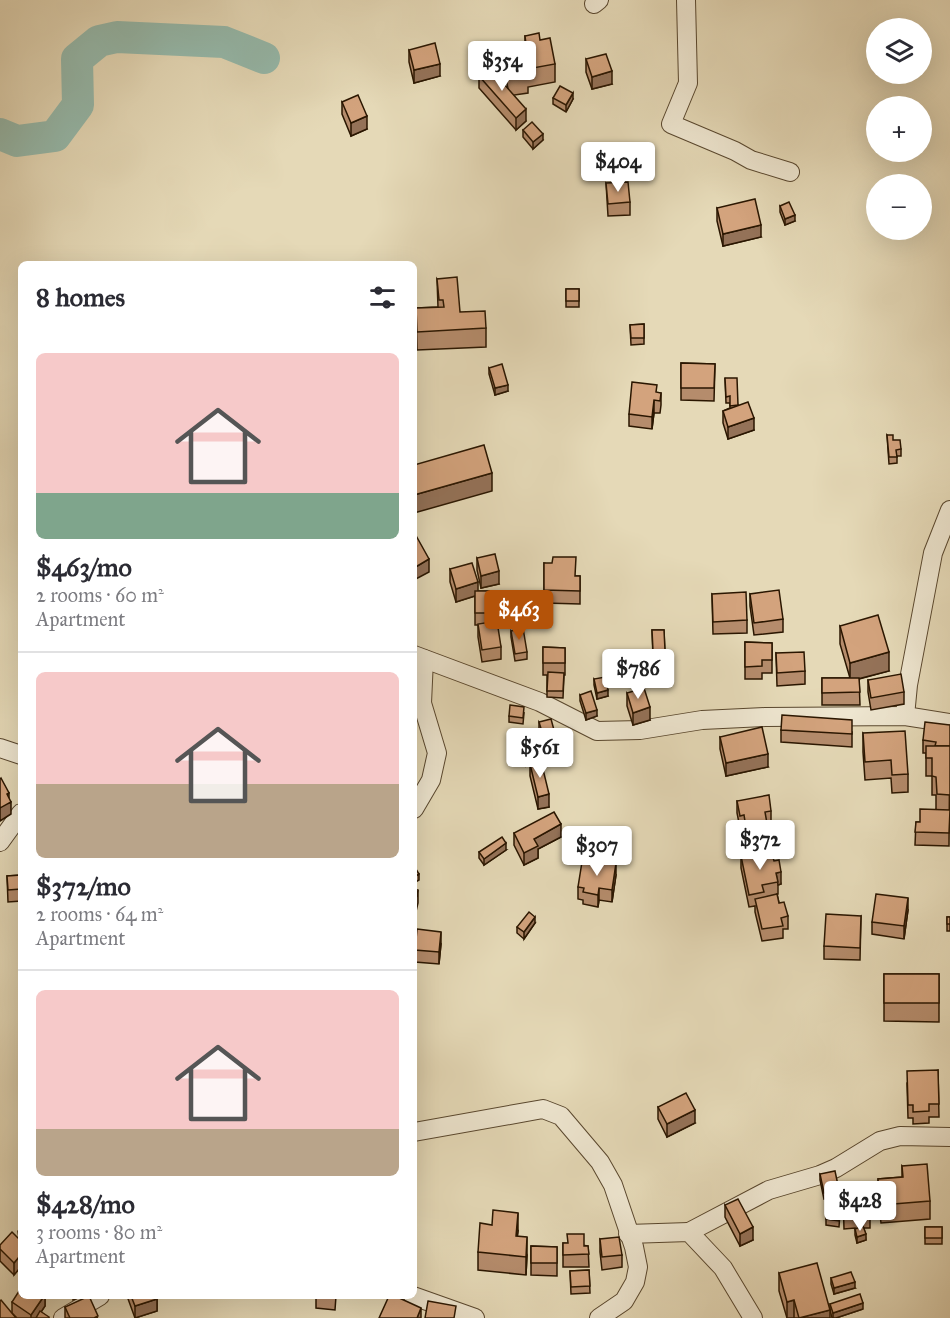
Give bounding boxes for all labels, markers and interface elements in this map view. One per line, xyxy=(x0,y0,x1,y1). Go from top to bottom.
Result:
map controls xyxy=(866,18,932,240)
button: layers xyxy=(866,18,932,84)
pin: $354 xyxy=(466,41,538,92)
text: $354 xyxy=(482,48,522,72)
button: + xyxy=(866,96,932,162)
pin: $404 xyxy=(582,142,654,193)
text: $404 xyxy=(595,149,641,173)
button: − xyxy=(866,174,932,240)
text: 8 homes xyxy=(36,281,125,313)
icon: filters xyxy=(366,281,399,314)
icon: home xyxy=(164,392,272,500)
text: $463/mo xyxy=(36,551,132,583)
text: 2 rooms · 60 m² xyxy=(36,583,164,607)
pin: $463 xyxy=(483,590,555,641)
text: $463 xyxy=(498,597,540,621)
text: Apartment xyxy=(36,607,125,631)
pin: $786 xyxy=(602,649,674,700)
text: $786 xyxy=(616,656,660,680)
icon: home xyxy=(164,711,272,819)
pin: $561 xyxy=(504,728,576,779)
text: $561 xyxy=(520,735,560,759)
pin: $372 xyxy=(724,820,796,871)
pin: $307 xyxy=(561,826,633,877)
text: $372 xyxy=(740,827,780,851)
text: $307 xyxy=(576,833,618,857)
text: $372/mo xyxy=(36,870,131,902)
text: 2 rooms · 64 m² xyxy=(36,902,163,926)
text: Apartment xyxy=(36,926,125,950)
icon: home xyxy=(164,1029,272,1137)
pin: $428 xyxy=(824,1181,896,1232)
text: $428/mo xyxy=(36,1188,135,1220)
text: $428 xyxy=(838,1188,882,1212)
text: 3 rooms · 80 m² xyxy=(36,1220,162,1244)
text: Apartment xyxy=(36,1244,125,1268)

